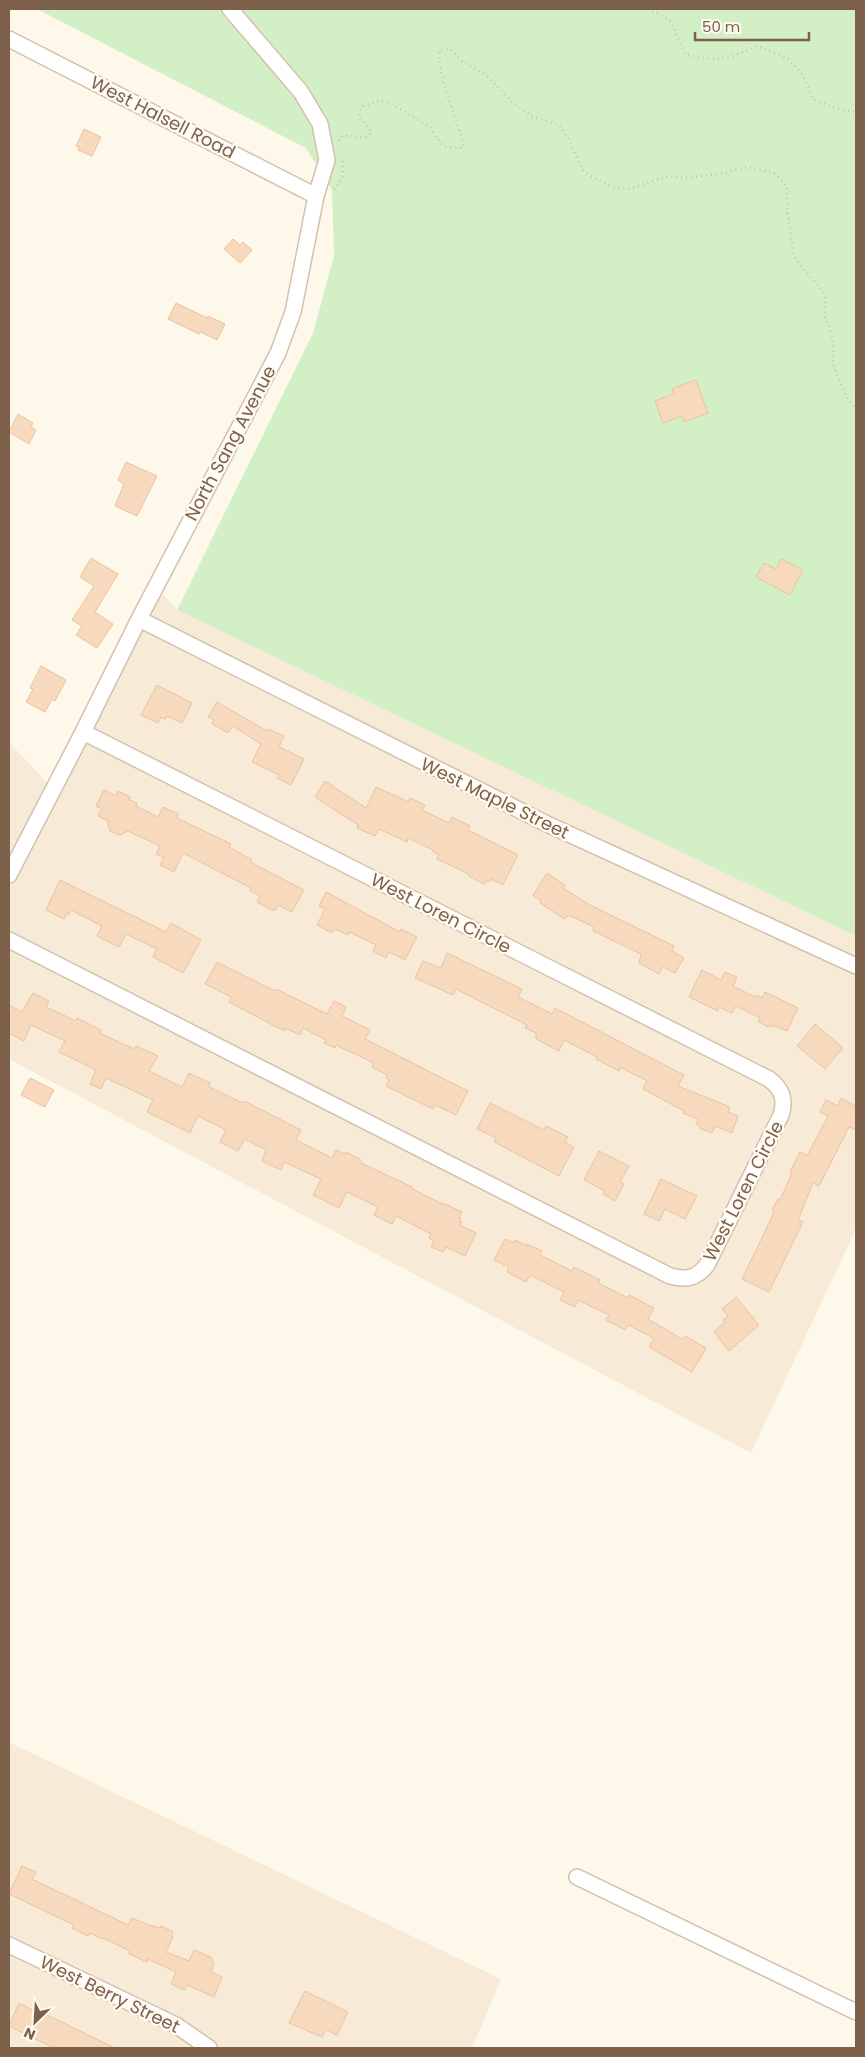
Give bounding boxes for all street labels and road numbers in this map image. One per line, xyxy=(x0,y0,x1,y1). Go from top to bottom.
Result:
street label: West Halsell Road xyxy=(86,70,240,164)
street label: North Sang Avenue xyxy=(178,361,282,525)
street label: West Maple Street xyxy=(417,751,573,845)
street label: West Loren Circle xyxy=(366,867,516,959)
street label: West Loren Circle xyxy=(697,1116,789,1266)
street label: West Berry Street xyxy=(36,1949,184,2039)

